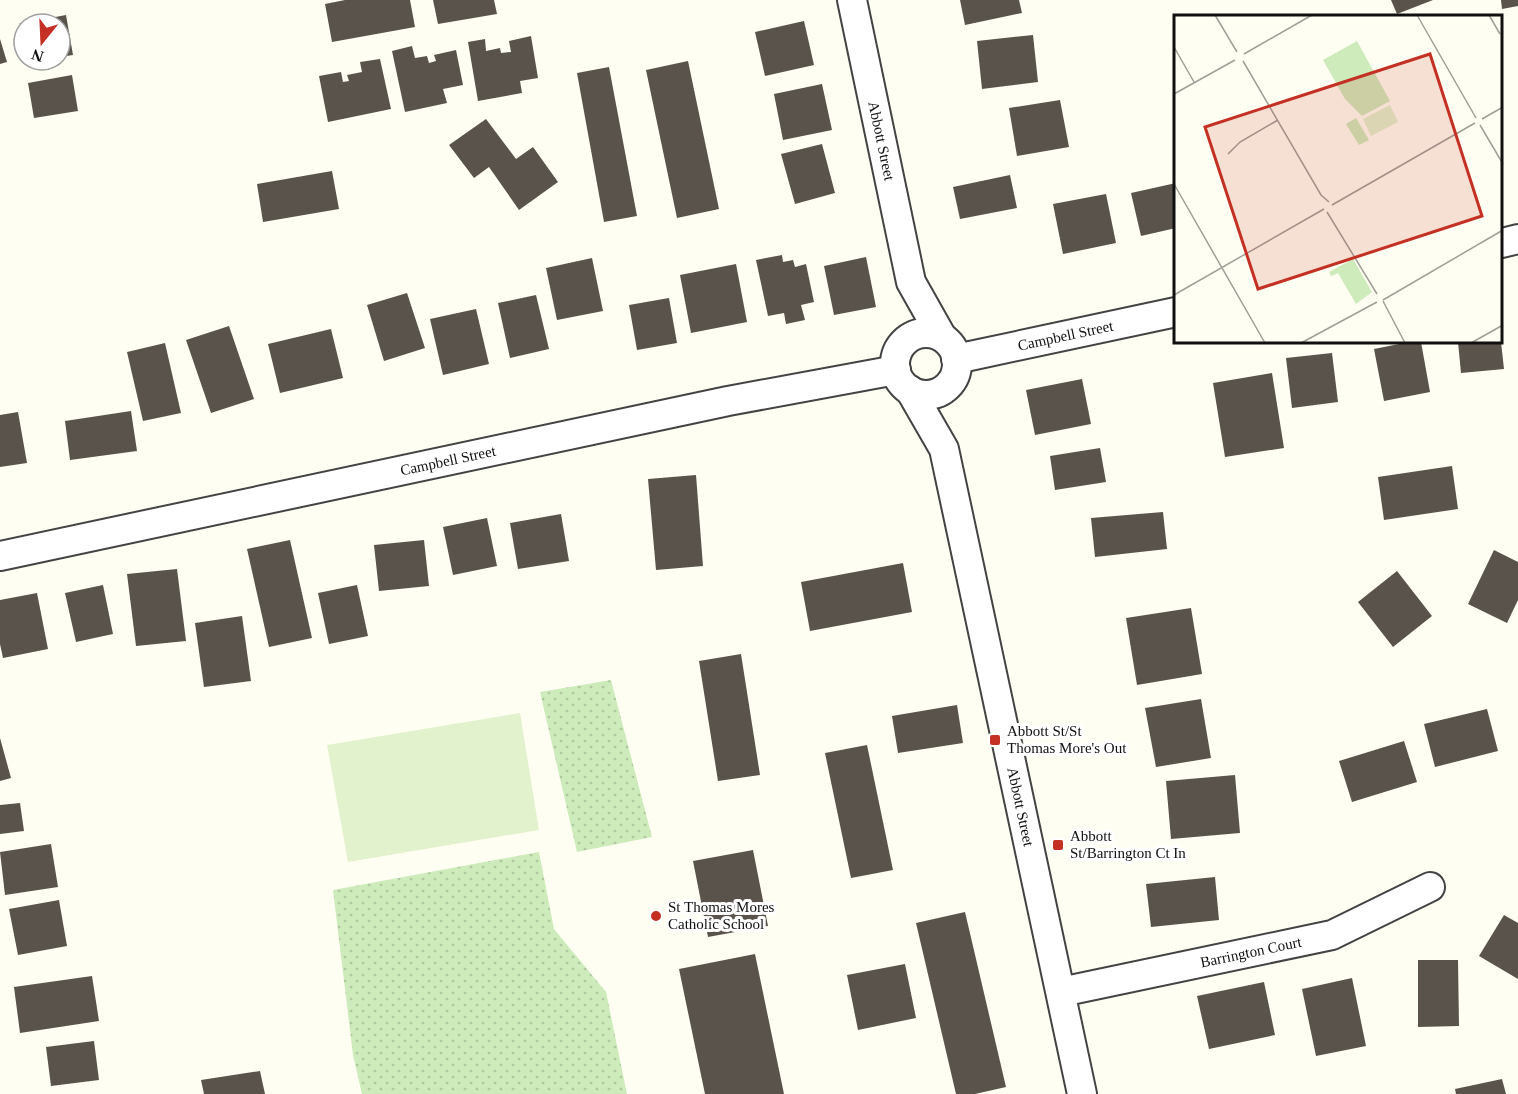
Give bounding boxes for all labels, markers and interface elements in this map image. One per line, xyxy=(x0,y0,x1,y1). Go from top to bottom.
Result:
north arrow xyxy=(12,12,72,72)
inset map xyxy=(1174,15,1503,344)
text: N xyxy=(29,46,46,66)
street label: Abbott Street xyxy=(865,100,898,183)
street label: Campbell Street xyxy=(1016,317,1116,354)
street label: Campbell Street xyxy=(399,443,498,479)
place label: Abbott St/St Thomas More's Out xyxy=(1007,723,1127,756)
marker: Abbott St/St Thomas More's Out xyxy=(988,733,1002,747)
street label: Abbott Street xyxy=(1004,766,1037,849)
place label: Abbott St/Barrington Ct In xyxy=(1070,828,1186,861)
marker: Abbott St/Barrington Ct In xyxy=(1051,838,1065,852)
place label: St Thomas Mores Catholic School xyxy=(668,899,775,932)
marker: St Thomas Mores Catholic School xyxy=(649,909,663,923)
street label: Barrington Court xyxy=(1199,933,1304,970)

